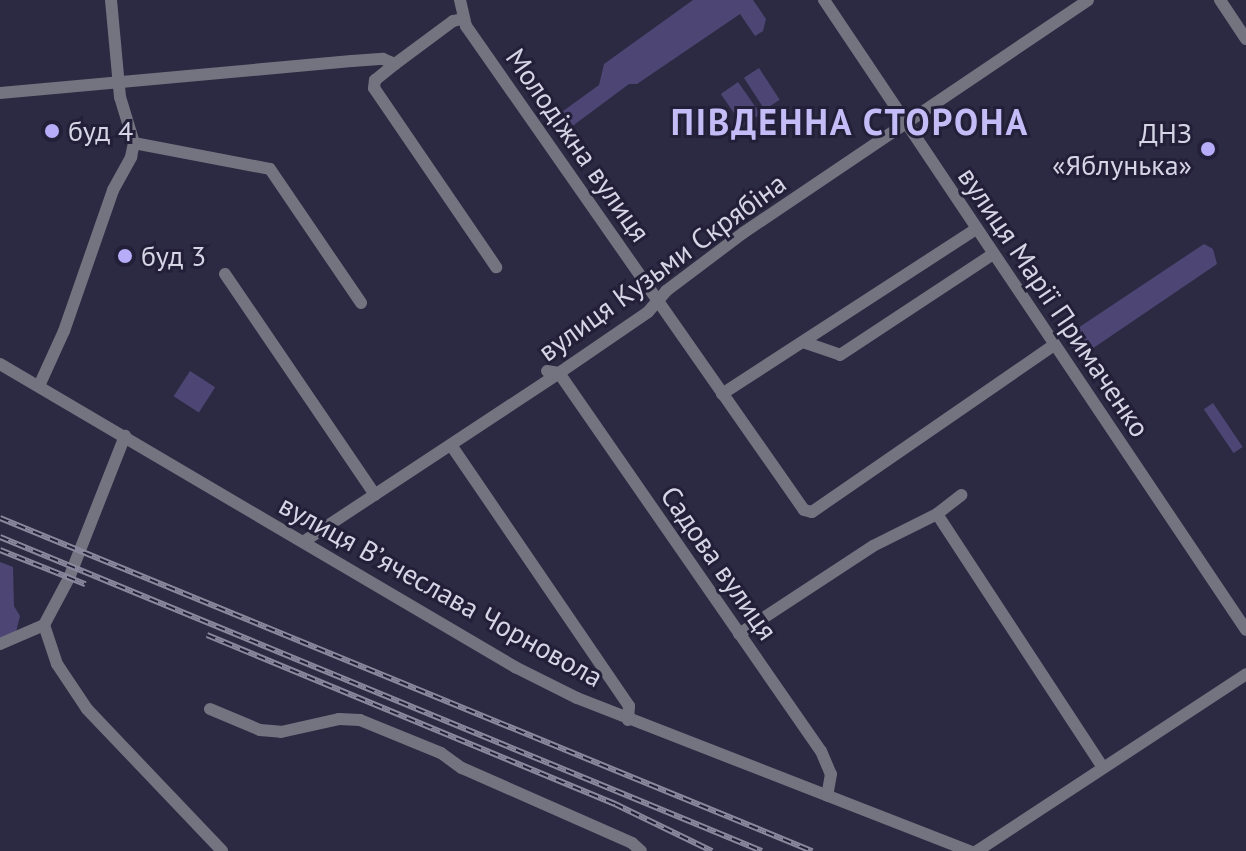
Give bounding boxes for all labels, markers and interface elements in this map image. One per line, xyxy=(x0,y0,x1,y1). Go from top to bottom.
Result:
street label: Молодіжна вулиця xyxy=(499,42,657,248)
district label: ПІВДЕННА СТОРОНА xyxy=(670,100,1030,144)
place label: буд 4 xyxy=(68,114,133,148)
place label: ДНЗ «Яблунька» xyxy=(1052,116,1192,182)
marker: буд 4 xyxy=(43,122,61,140)
marker: ДНЗ «Яблунька» xyxy=(1199,140,1217,158)
street label: вулиця Марії Примаченко xyxy=(951,161,1157,443)
street label: вулиця Кузьми Скрябіна xyxy=(532,166,792,368)
place label: буд 3 xyxy=(141,239,206,273)
marker: буд 3 xyxy=(116,247,134,265)
street label: Садова вулиця xyxy=(654,480,784,646)
street label: вулиця Вʼячеслава Чорновола xyxy=(273,488,609,694)

